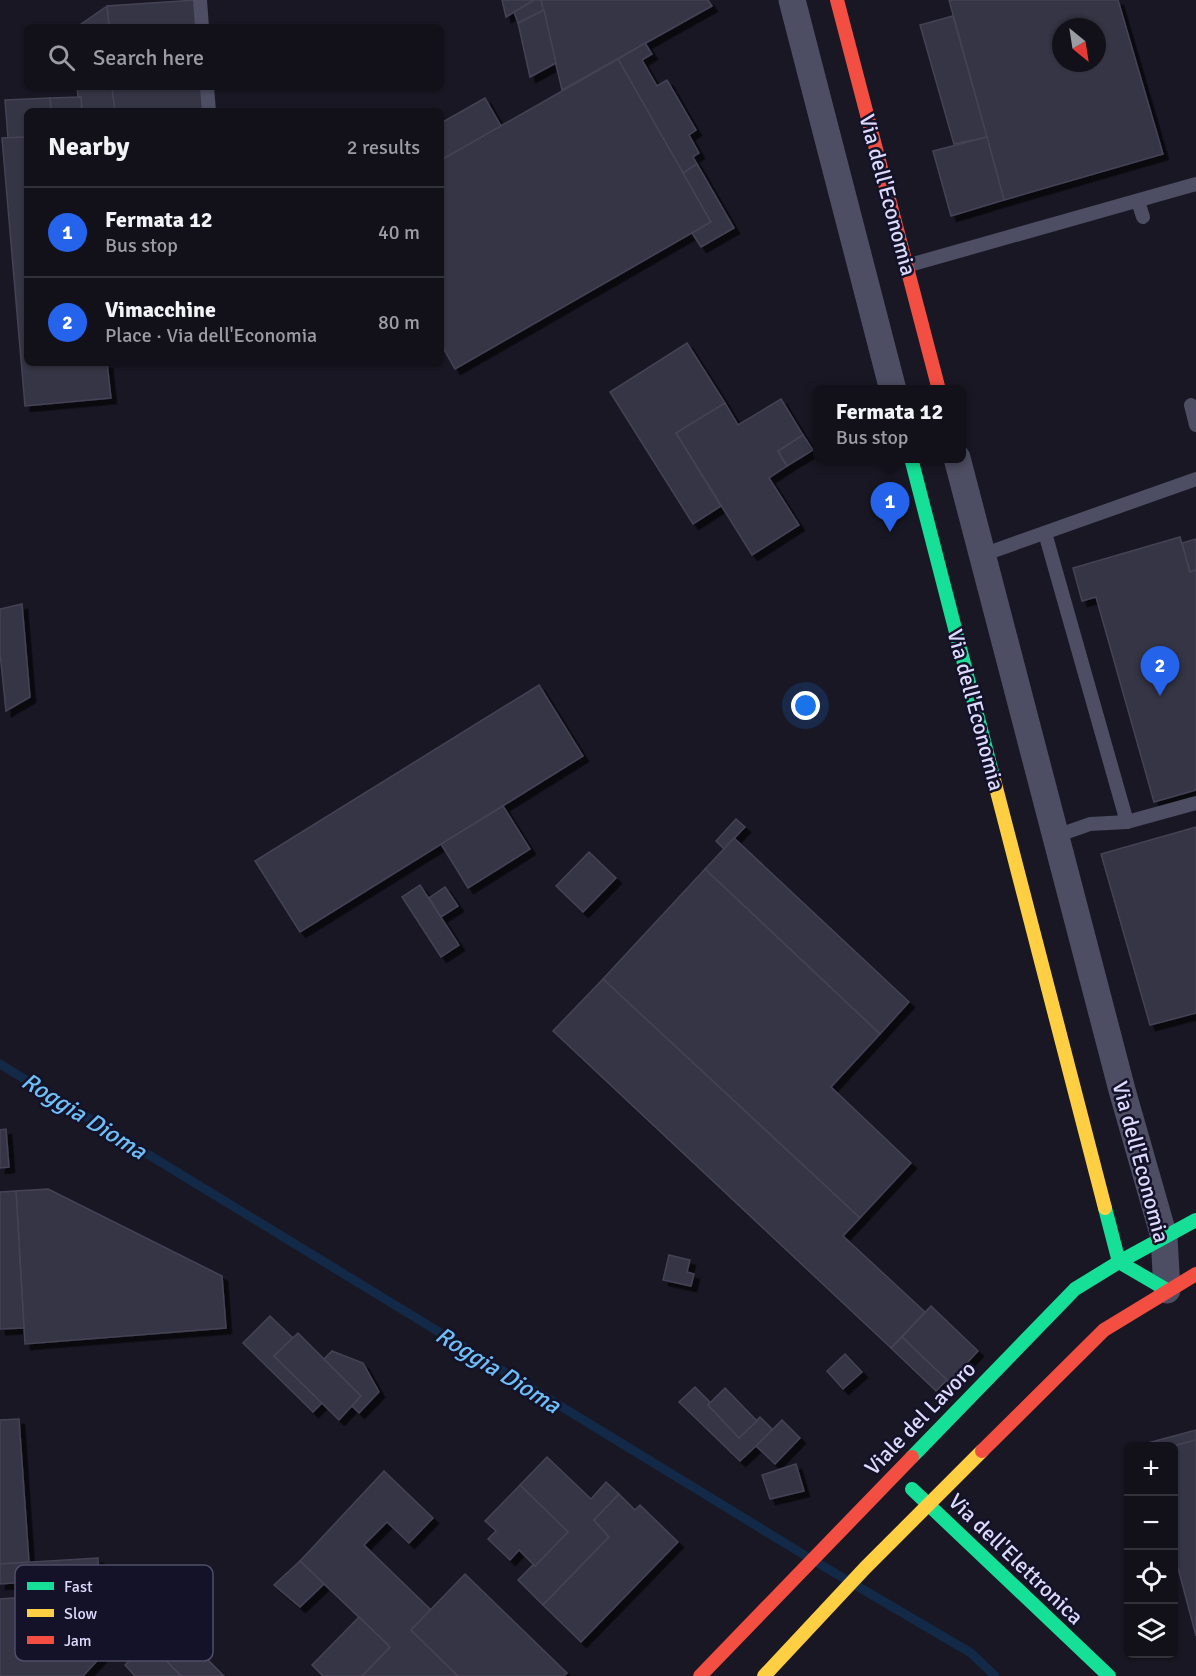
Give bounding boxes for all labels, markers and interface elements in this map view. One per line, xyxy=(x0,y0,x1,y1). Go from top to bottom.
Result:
north arrow xyxy=(1052,18,1106,72)
search box xyxy=(24,24,444,90)
icon: search xyxy=(45,41,78,74)
text: Search here xyxy=(93,44,204,71)
street label: Via dell'Economia xyxy=(854,111,922,279)
text: Nearby xyxy=(48,131,129,163)
text: 2 results xyxy=(347,135,420,160)
text: Fermata 12 xyxy=(105,206,213,233)
text: 1 xyxy=(62,220,73,245)
text: 40 m xyxy=(378,220,420,245)
text: Bus stop xyxy=(105,233,178,258)
text: Vimacchine xyxy=(105,296,216,323)
text: 2 xyxy=(62,310,73,335)
text: 80 m xyxy=(378,310,420,335)
text: Place · Via dell'Economia xyxy=(105,323,317,348)
popup xyxy=(813,385,966,463)
text: Fermata 12 xyxy=(836,398,943,425)
text: Bus stop xyxy=(836,425,908,450)
pin: 1 xyxy=(870,482,910,532)
street label: Via dell'Economia xyxy=(942,626,1010,794)
pin: 2 xyxy=(1140,646,1180,696)
your location xyxy=(791,691,820,720)
water label: Roggia Dioma xyxy=(16,1066,153,1167)
street label: Via dell'Economia xyxy=(1107,1078,1175,1246)
water label: Roggia Dioma xyxy=(430,1320,567,1421)
street label: Viale del Lavoro xyxy=(859,1355,981,1481)
map controls xyxy=(1124,1442,1178,1658)
button: + xyxy=(1124,1442,1178,1496)
street label: Via dell'Elettronica xyxy=(943,1488,1089,1630)
button: − xyxy=(1124,1496,1178,1550)
button: locate xyxy=(1124,1550,1178,1604)
legend xyxy=(15,1565,213,1661)
text: Fast xyxy=(64,1577,93,1597)
text: Slow xyxy=(64,1604,98,1624)
button: layers xyxy=(1124,1604,1178,1658)
text: Jam xyxy=(64,1631,92,1651)

